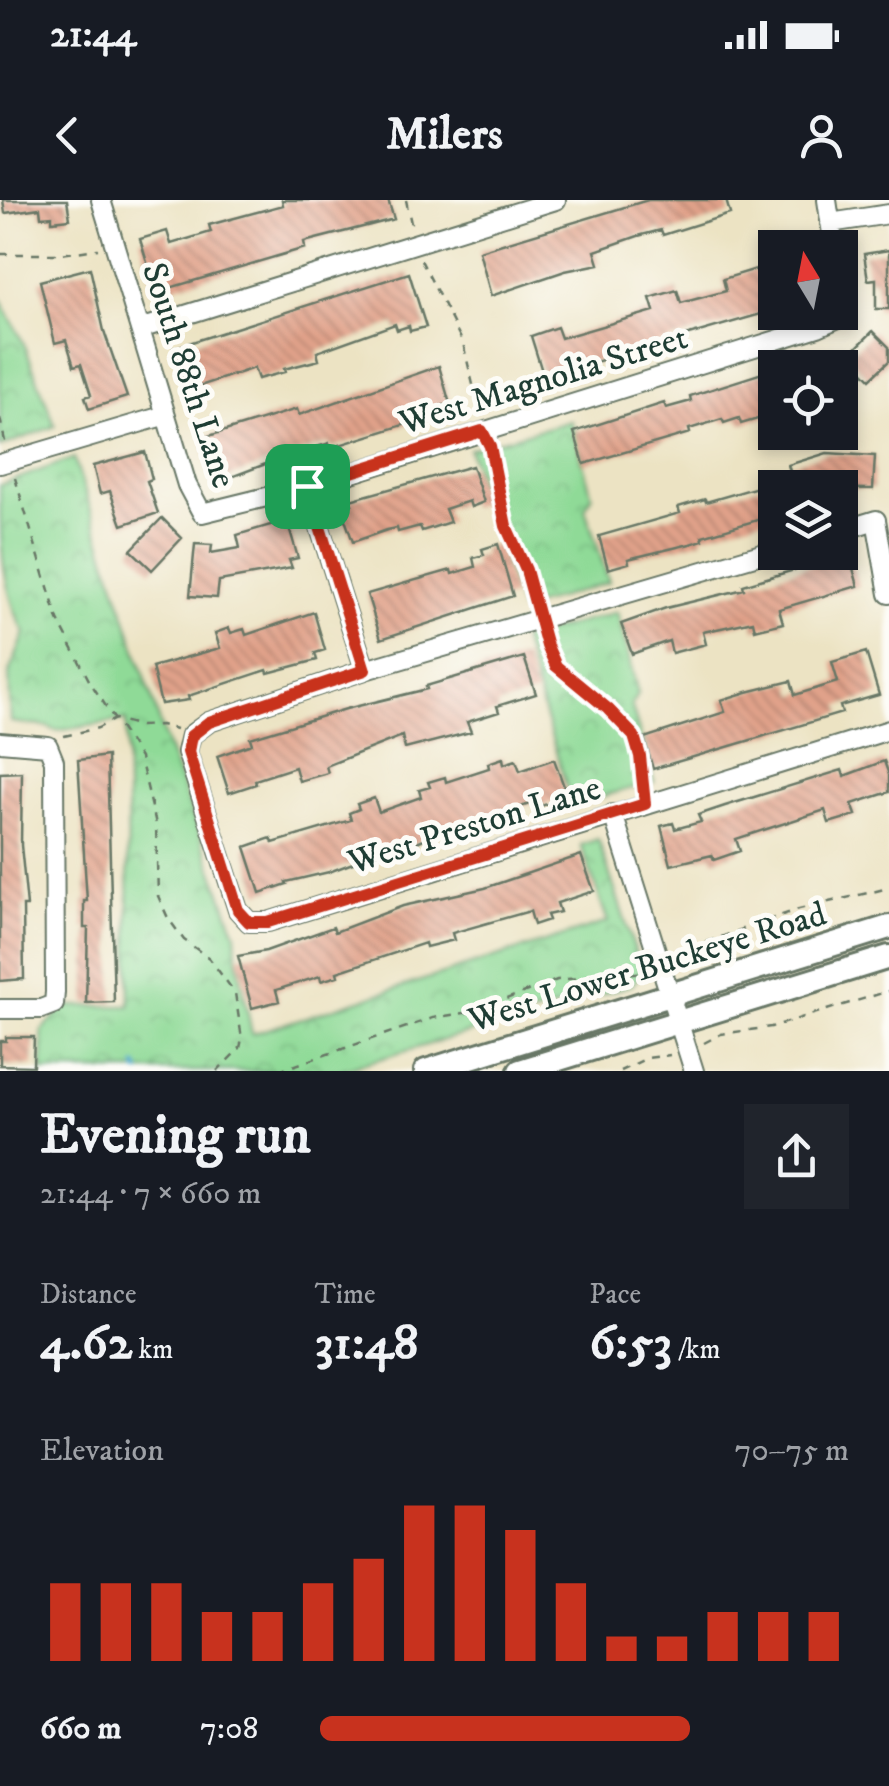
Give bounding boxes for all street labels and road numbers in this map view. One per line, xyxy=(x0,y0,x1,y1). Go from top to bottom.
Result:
street label: South 88th Lane xyxy=(131,257,245,494)
street label: West Magnolia Street xyxy=(393,316,693,446)
street label: West Preston Lane xyxy=(342,767,606,885)
street label: West Lower Buckeye Road xyxy=(463,892,832,1044)

